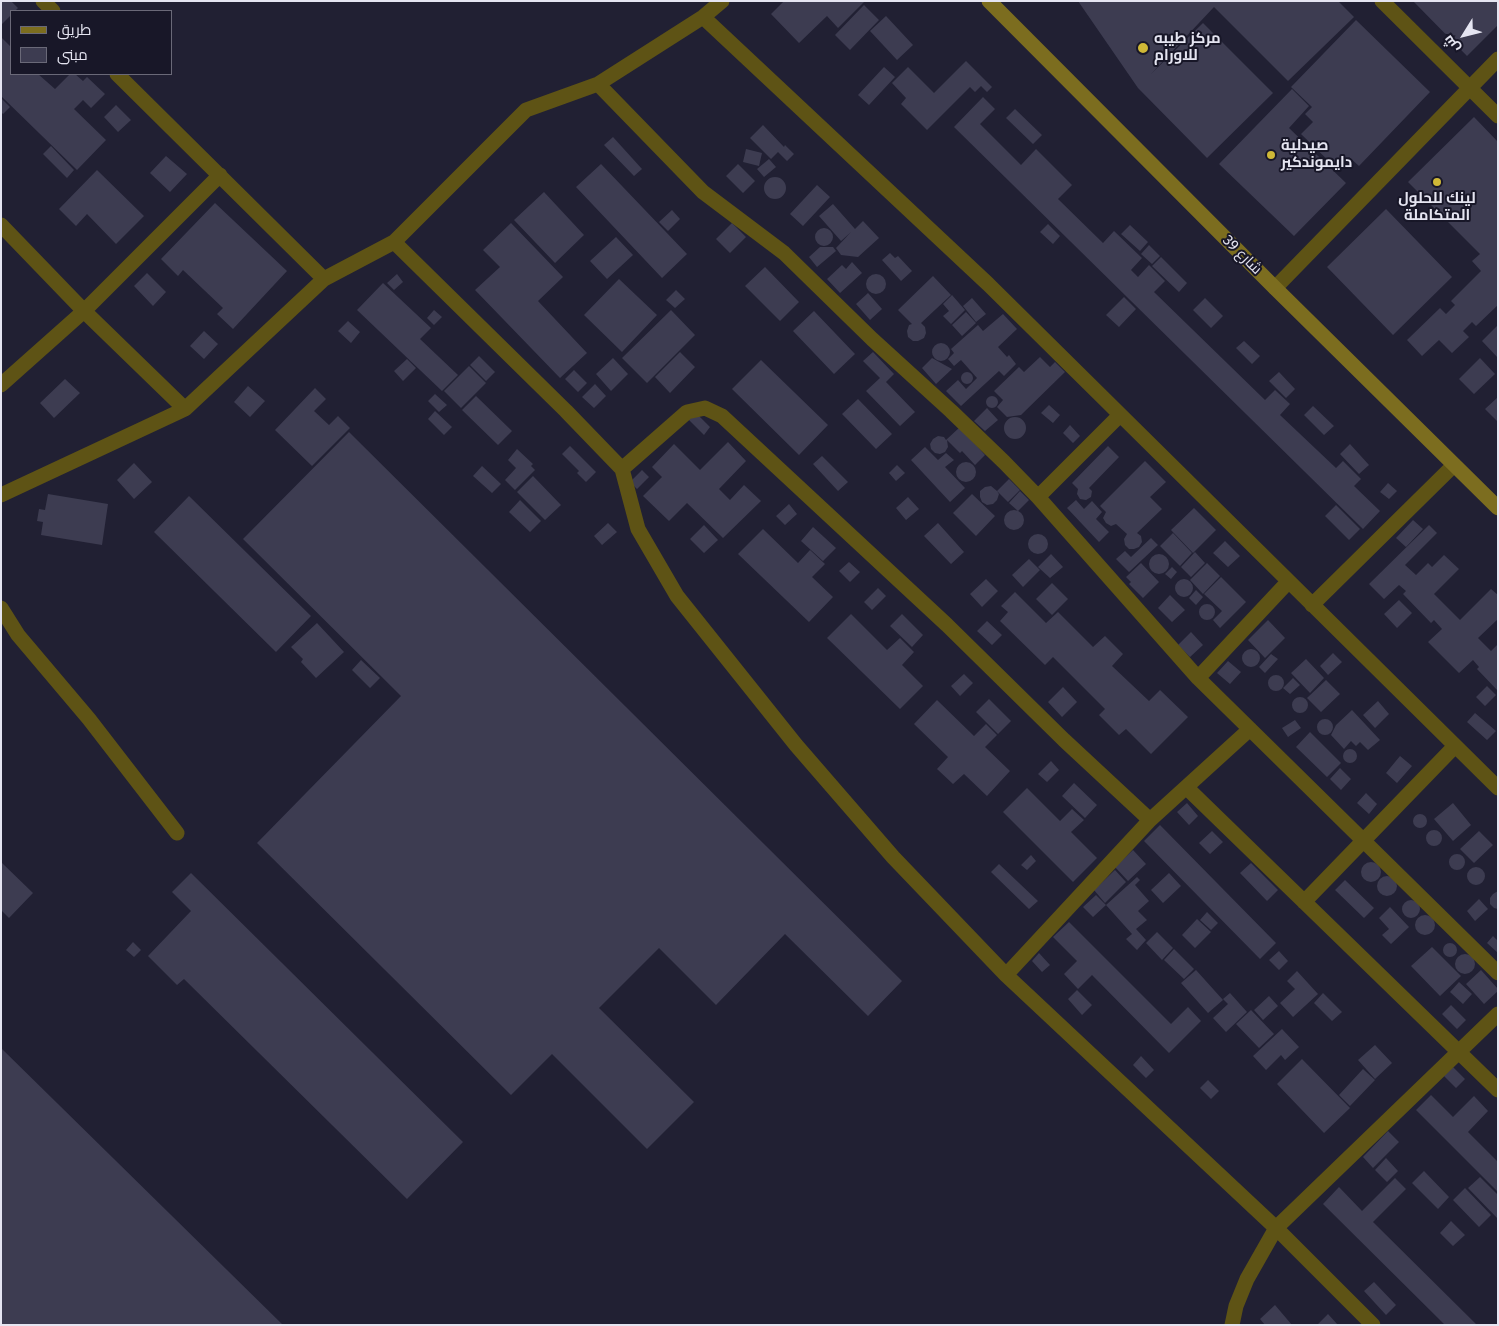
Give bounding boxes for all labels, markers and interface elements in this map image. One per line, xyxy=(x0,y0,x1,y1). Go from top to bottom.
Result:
legend xyxy=(10,10,172,75)
north arrow xyxy=(1439,10,1489,60)
text: طريق xyxy=(57,21,91,39)
place label: مركز طيبه للاورام xyxy=(1154,30,1221,65)
text: ش xyxy=(1439,32,1464,56)
marker: مركز طيبه للاورام xyxy=(1136,41,1150,55)
text: مبنى xyxy=(57,46,88,64)
place label: صيدلية دايموندكير xyxy=(1281,137,1352,172)
marker: صيدلية دايموندكير xyxy=(1265,149,1277,161)
marker: لينك للحلول المتكاملة xyxy=(1431,176,1443,188)
place label: لينك للحلول المتكاملة xyxy=(1398,190,1476,225)
street label: شارع 39 xyxy=(1219,232,1265,278)

